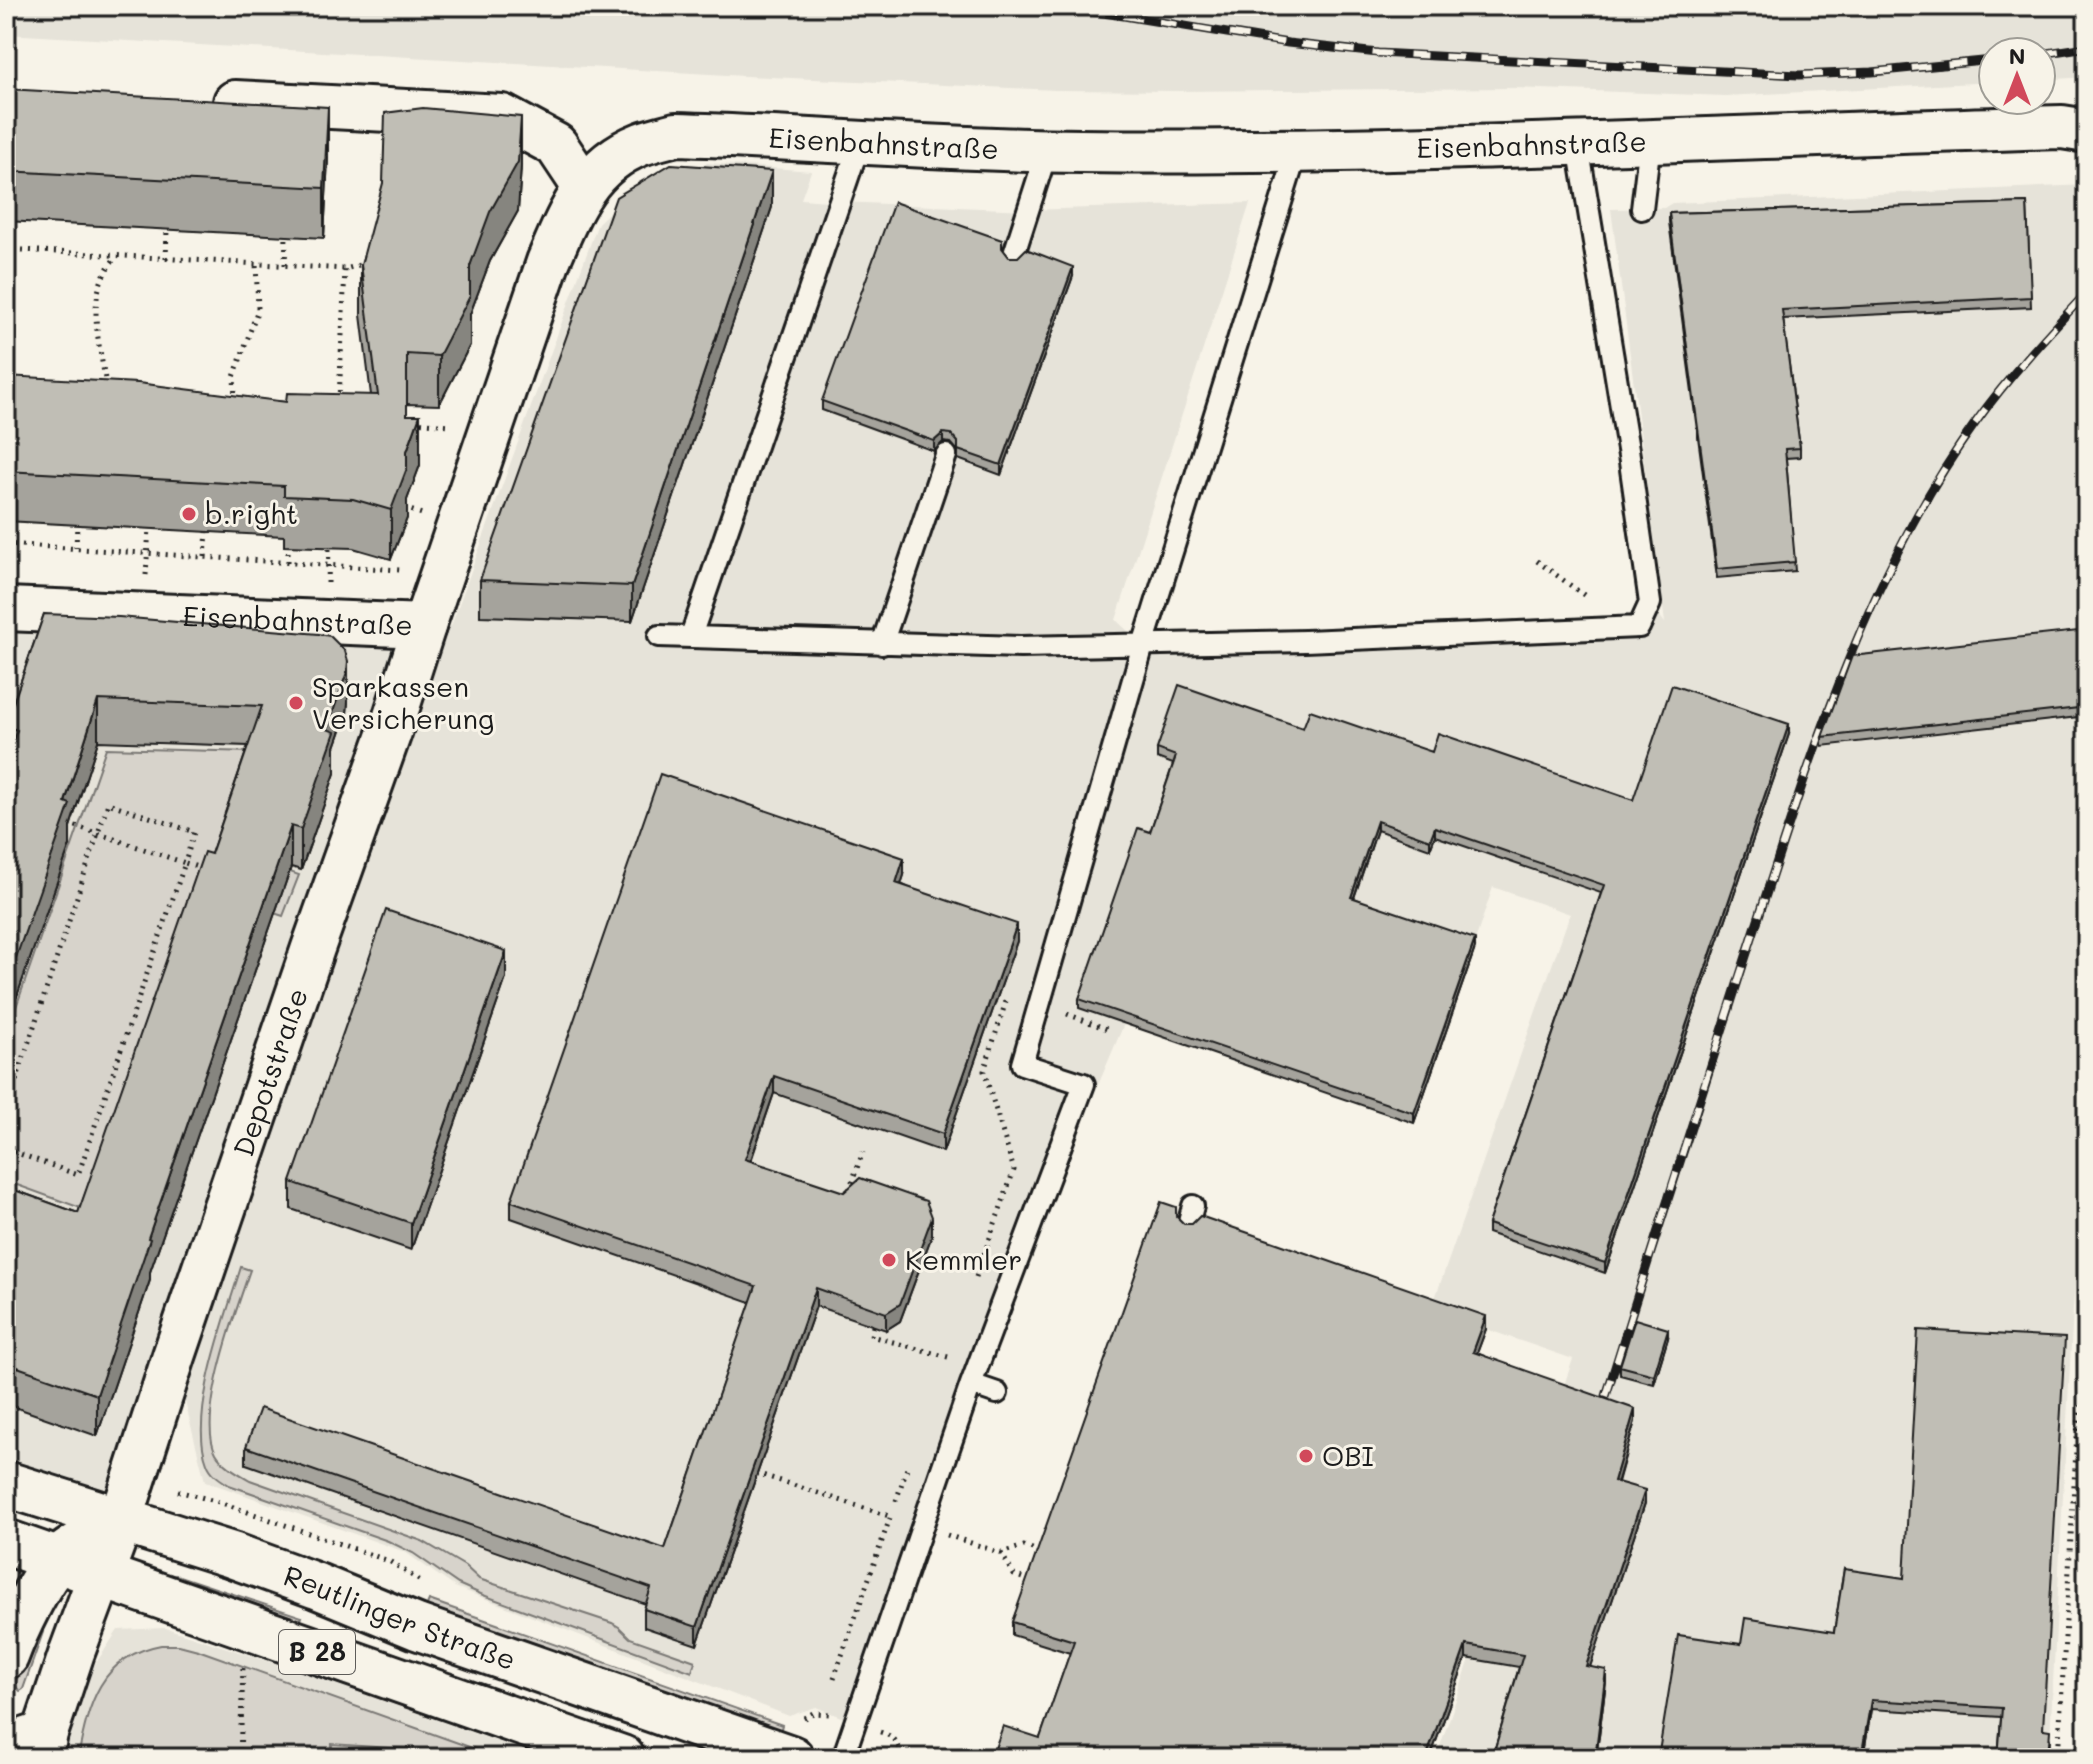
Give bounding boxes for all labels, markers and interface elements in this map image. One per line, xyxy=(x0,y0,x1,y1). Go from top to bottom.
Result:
north arrow xyxy=(1977,36,2057,116)
text: N xyxy=(2009,41,2025,70)
street label: Eisenbahnstraße xyxy=(768,119,999,166)
street label: Eisenbahnstraße xyxy=(1416,122,1647,165)
place label: b.right xyxy=(205,495,298,531)
marker: b.right xyxy=(180,505,198,523)
street label: Eisenbahnstraße xyxy=(182,597,414,643)
place label: Sparkassen Versicherung xyxy=(312,668,494,736)
marker: Sparkassen Versicherung xyxy=(287,694,305,712)
street label: Depotstraße xyxy=(224,983,315,1161)
place label: Kemmler xyxy=(905,1241,1022,1277)
marker: Kemmler xyxy=(880,1251,898,1269)
place label: OBI xyxy=(1322,1437,1374,1473)
marker: OBI xyxy=(1297,1447,1315,1465)
street label: Reutlinger Straße xyxy=(279,1556,521,1677)
road number: B 28 xyxy=(279,1630,355,1674)

